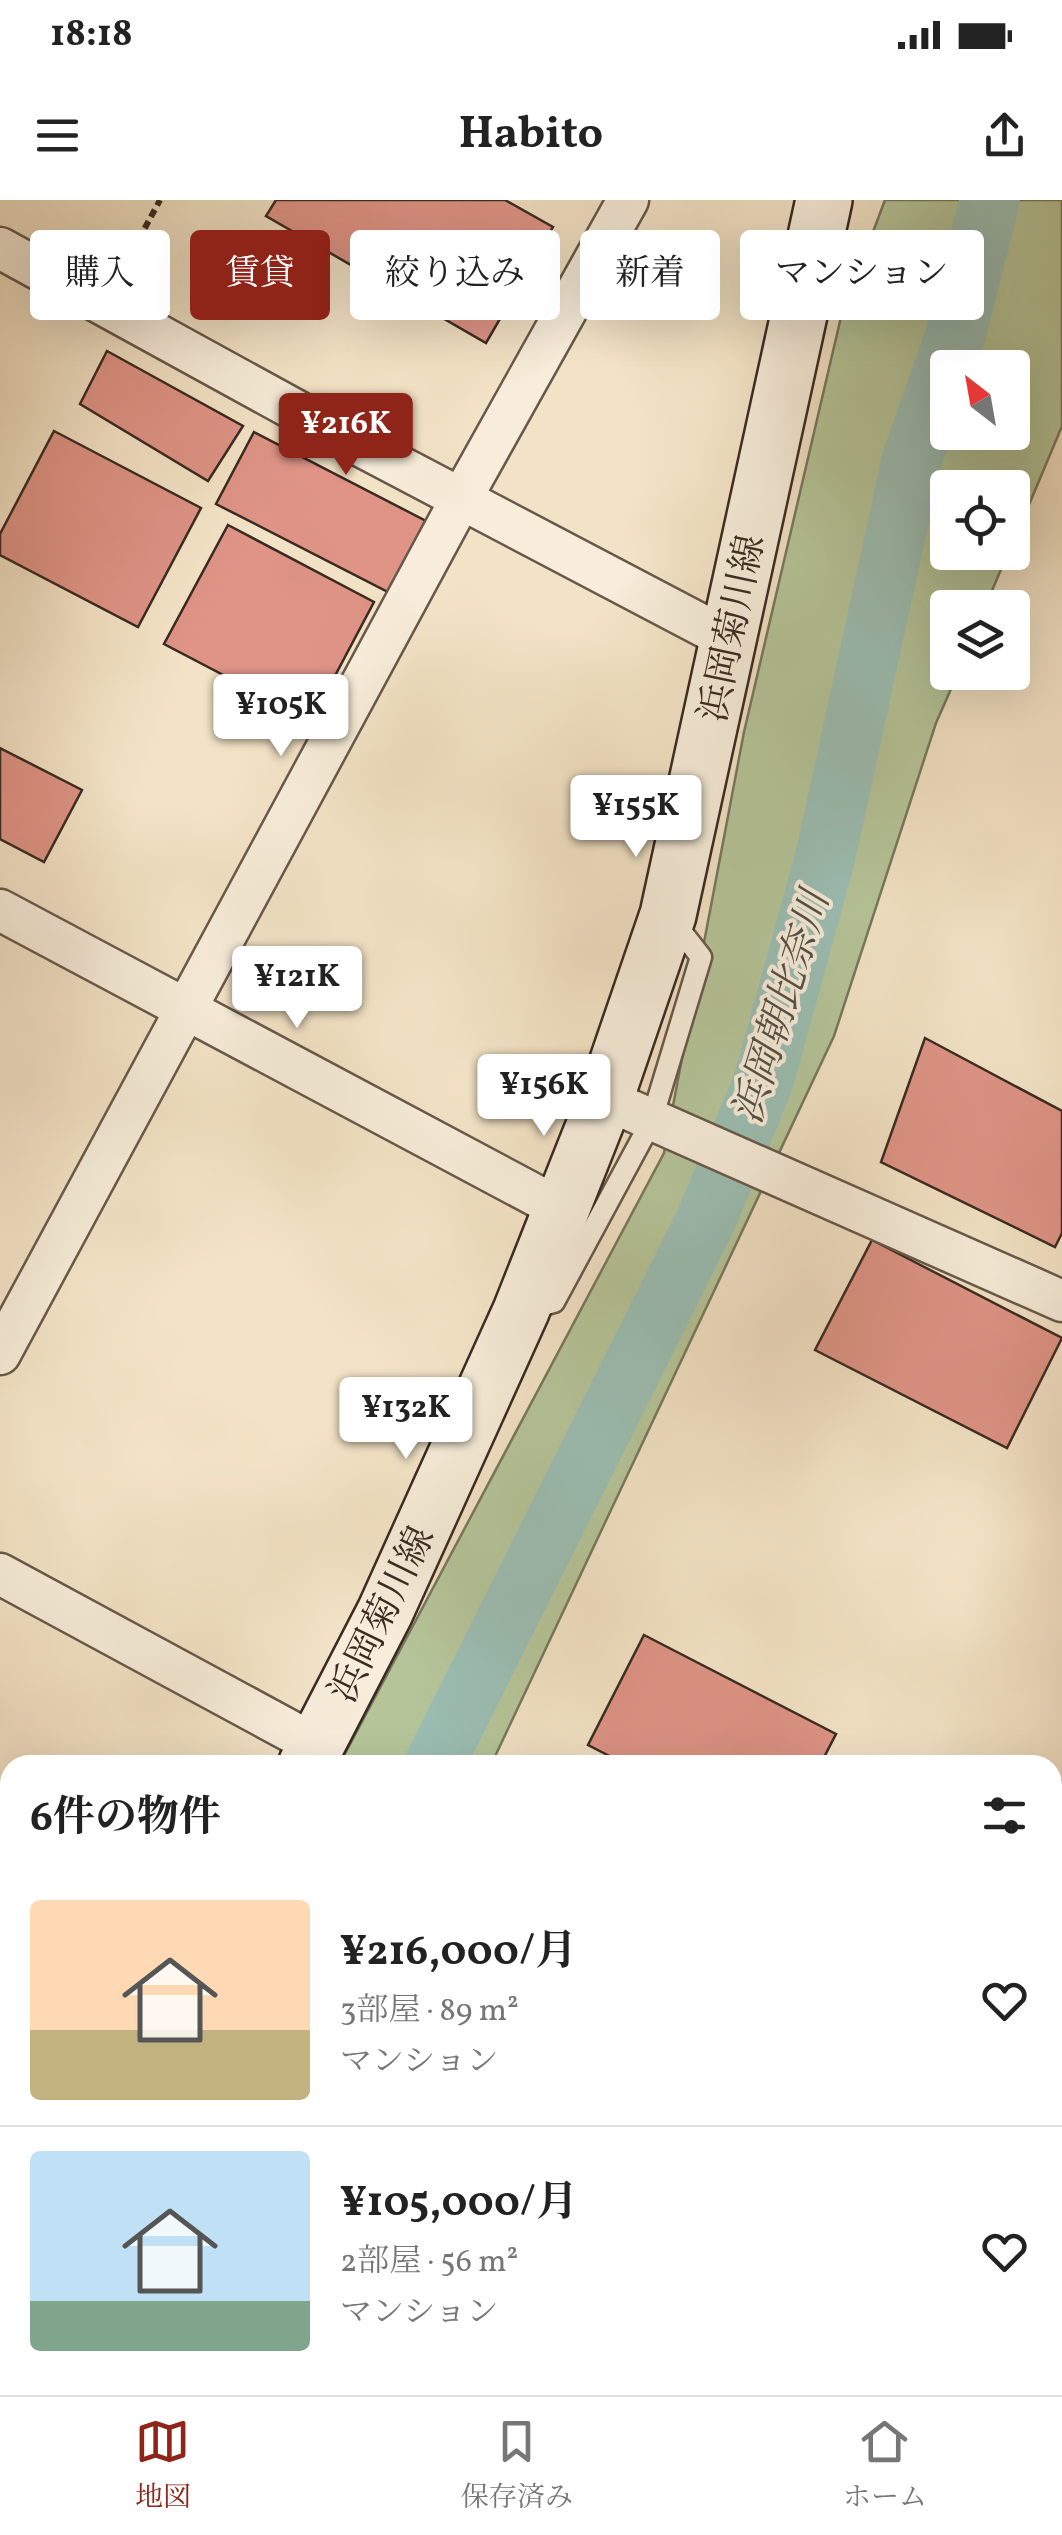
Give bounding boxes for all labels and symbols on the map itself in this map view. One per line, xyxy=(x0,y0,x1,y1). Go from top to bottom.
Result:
north arrow xyxy=(930,350,1030,450)
pin: ¥216K xyxy=(276,393,416,478)
street label: 浜岡菊川線 xyxy=(689,530,780,727)
pin: ¥105K xyxy=(211,674,351,759)
pin: ¥155K xyxy=(566,775,706,860)
water label: 浜岡朝比奈川 xyxy=(722,881,847,1131)
pin: ¥121K xyxy=(227,946,367,1031)
pin: ¥156K xyxy=(474,1054,614,1139)
pin: ¥132K xyxy=(336,1377,476,1462)
street label: 浜岡菊川線 xyxy=(319,1519,450,1713)

